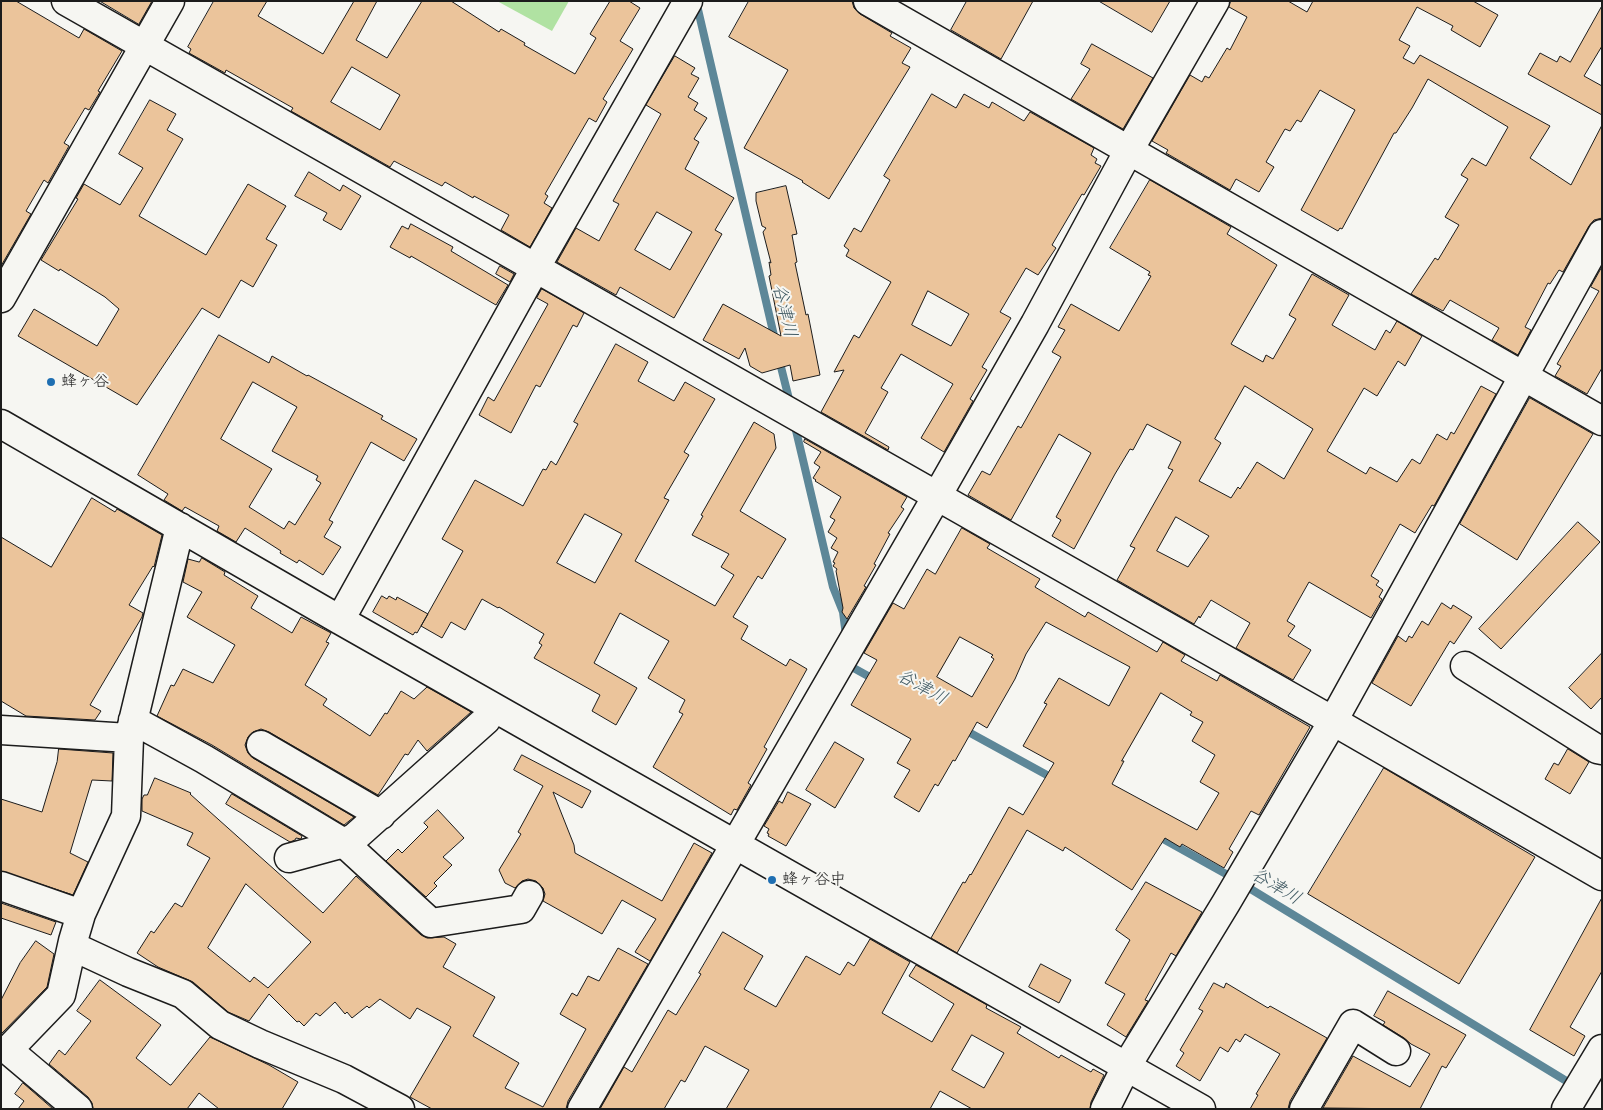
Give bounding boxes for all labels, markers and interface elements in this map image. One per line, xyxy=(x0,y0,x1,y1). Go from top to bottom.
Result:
water label: 谷津川 xyxy=(767,282,801,340)
place label: 蜂ヶ谷 xyxy=(61,372,109,392)
marker: 蜂ヶ谷 xyxy=(45,376,57,388)
water label: 谷津川 xyxy=(893,665,951,711)
water label: 谷津川 xyxy=(1247,864,1305,910)
place label: 蜂ヶ谷中 xyxy=(782,870,846,890)
marker: 蜂ヶ谷中 xyxy=(766,874,778,886)

